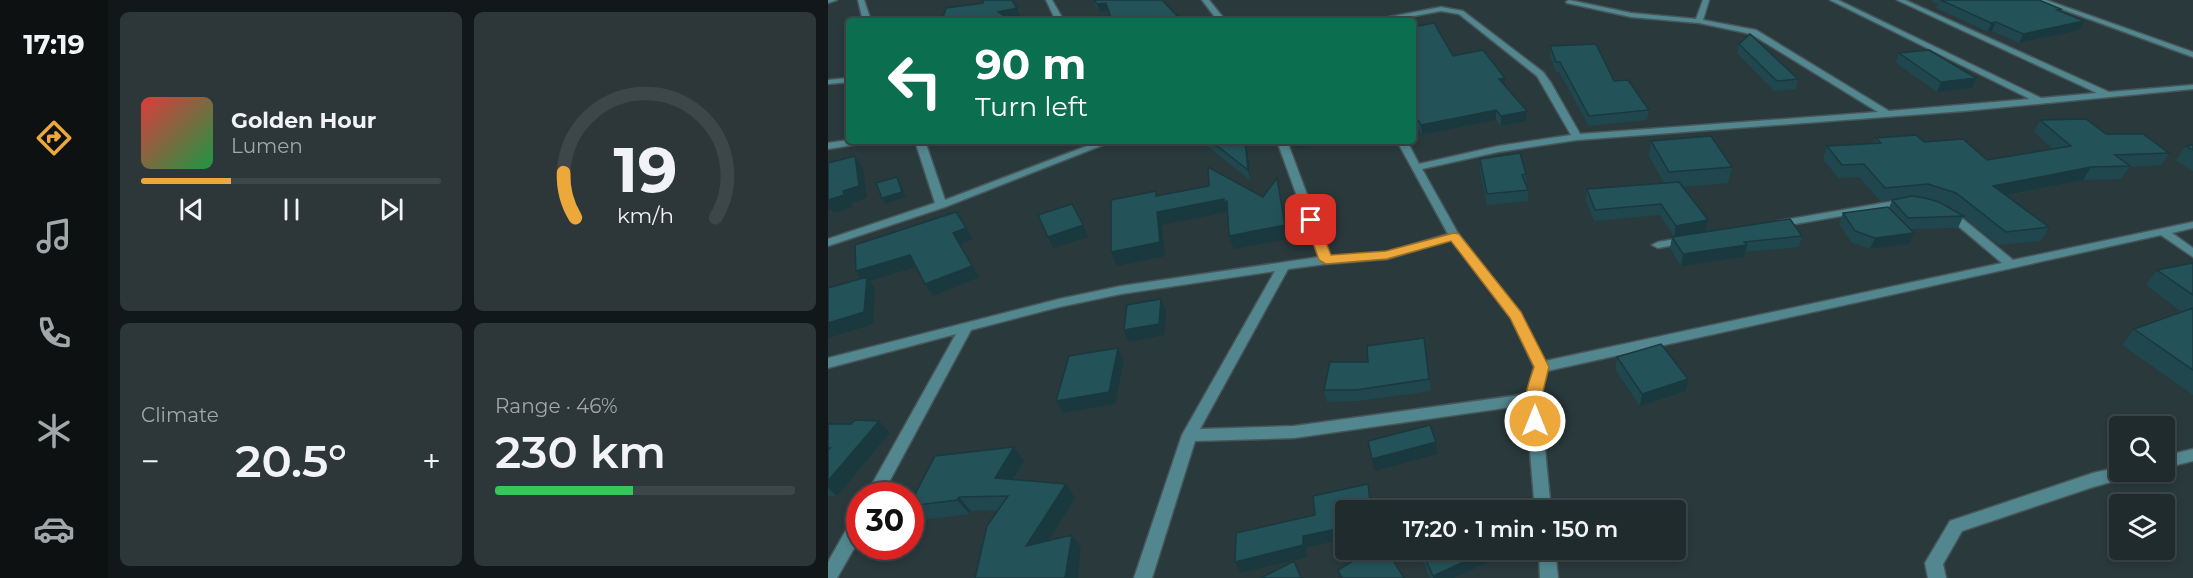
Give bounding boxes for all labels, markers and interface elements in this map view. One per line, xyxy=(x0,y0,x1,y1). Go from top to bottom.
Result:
text: 17:19 xyxy=(23,28,85,61)
text: 90 m xyxy=(975,38,1086,90)
icon: left xyxy=(876,42,954,120)
text: Turn left xyxy=(975,90,1088,123)
text: Golden Hour xyxy=(231,107,376,134)
icon: directions xyxy=(33,117,75,159)
text: 19 xyxy=(613,133,677,209)
text: Lumen xyxy=(231,134,303,158)
icon: previous xyxy=(175,193,208,226)
icon: pause xyxy=(275,193,308,226)
icon: next xyxy=(375,193,408,226)
pin xyxy=(1285,194,1336,245)
text: km/h xyxy=(616,203,674,229)
icon: arrive xyxy=(1294,203,1327,236)
icon: music xyxy=(33,215,75,257)
icon: phone xyxy=(33,312,75,354)
position arrow xyxy=(1503,389,1567,453)
text: Range · 46% xyxy=(495,394,618,418)
text: Climate xyxy=(141,403,219,427)
icon: climate xyxy=(33,410,75,452)
map controls xyxy=(2109,416,2175,560)
button: search xyxy=(2109,416,2175,482)
text: 230 km xyxy=(495,424,666,479)
text: 20.5° xyxy=(235,433,347,488)
text: − xyxy=(141,441,160,481)
text: + xyxy=(422,441,441,481)
speed limit sign: 30 xyxy=(846,482,924,560)
button: layers xyxy=(2109,494,2175,560)
icon: car xyxy=(33,508,75,550)
text: 17:20 · 1 min · 150 m xyxy=(1403,516,1618,543)

